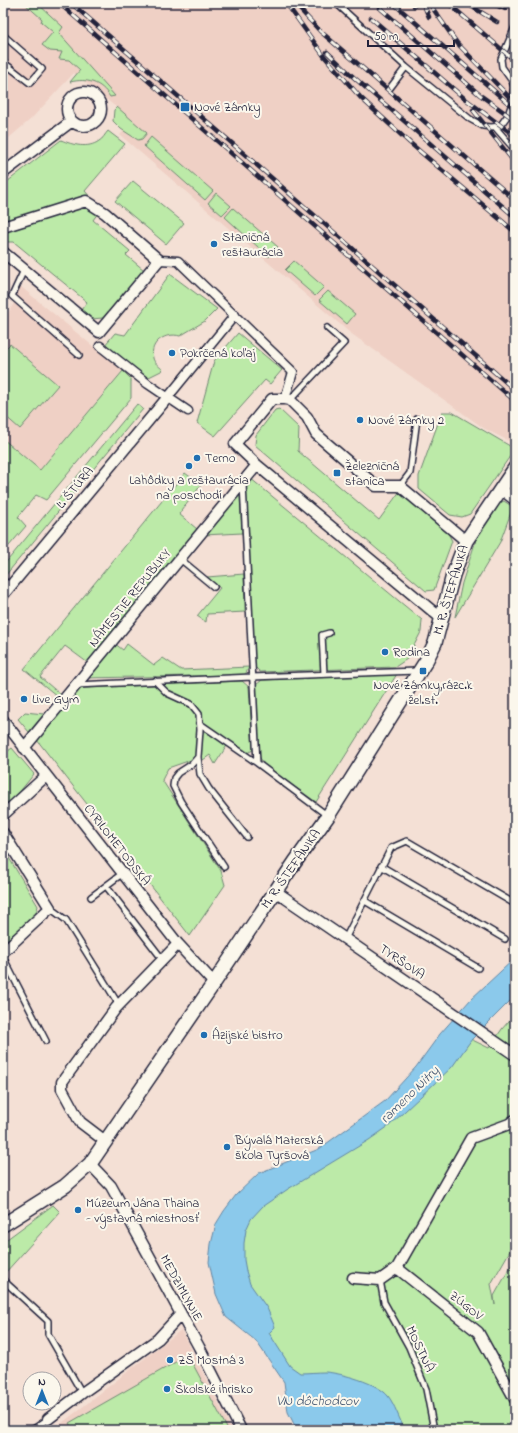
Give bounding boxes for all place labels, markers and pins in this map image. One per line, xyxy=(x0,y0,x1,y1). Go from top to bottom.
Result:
place label: Nové Zámky xyxy=(194,98,261,118)
marker: Nové Zámky xyxy=(179,101,191,113)
place label: Staničná reštaurácia xyxy=(222,228,283,262)
marker: Staničná reštaurácia xyxy=(209,239,219,249)
place label: Pokrčená koľaj xyxy=(180,344,255,363)
marker: Pokrčená koľaj xyxy=(167,348,177,358)
place label: Nové Zámky 2 xyxy=(368,411,445,431)
marker: Nové Zámky 2 xyxy=(355,415,365,425)
place label: Terno xyxy=(205,449,236,468)
marker: Terno xyxy=(192,453,202,463)
place label: Železničná stanica xyxy=(345,457,400,491)
marker: Lahôdky a reštaurácia na poschodí xyxy=(184,461,194,471)
marker: Železničná stanica xyxy=(332,468,342,478)
place label: Lahôdky a reštaurácia na poschodí xyxy=(129,471,249,505)
place label: Rodina xyxy=(393,643,430,662)
marker: Rodina xyxy=(380,647,390,657)
marker: Nové Zámky,rázc.k žel.st. xyxy=(418,666,428,676)
place label: Nové Zámky,rázc.k žel.st. xyxy=(373,676,473,710)
place label: Live Gym xyxy=(32,690,79,710)
marker: Live Gym xyxy=(19,694,29,704)
place label: Ázijské bistro xyxy=(212,1026,283,1045)
marker: Ázijské bistro xyxy=(199,1030,209,1040)
place label: Bývalá Materská škola Tyršová xyxy=(234,1131,323,1166)
marker: Bývalá Materská škola Tyršová xyxy=(222,1142,232,1152)
place label: Múzeum Jána Thaina - výstavná miestnosť xyxy=(86,1194,200,1229)
marker: Múzeum Jána Thaina - výstavná miestnosť xyxy=(73,1205,83,1215)
place label: ZŠ Mostná 3 xyxy=(178,1351,244,1370)
marker: ZŠ Mostná 3 xyxy=(165,1355,175,1365)
place label: Školské ihrisko xyxy=(175,1380,253,1399)
marker: Školské ihrisko xyxy=(162,1384,172,1394)

